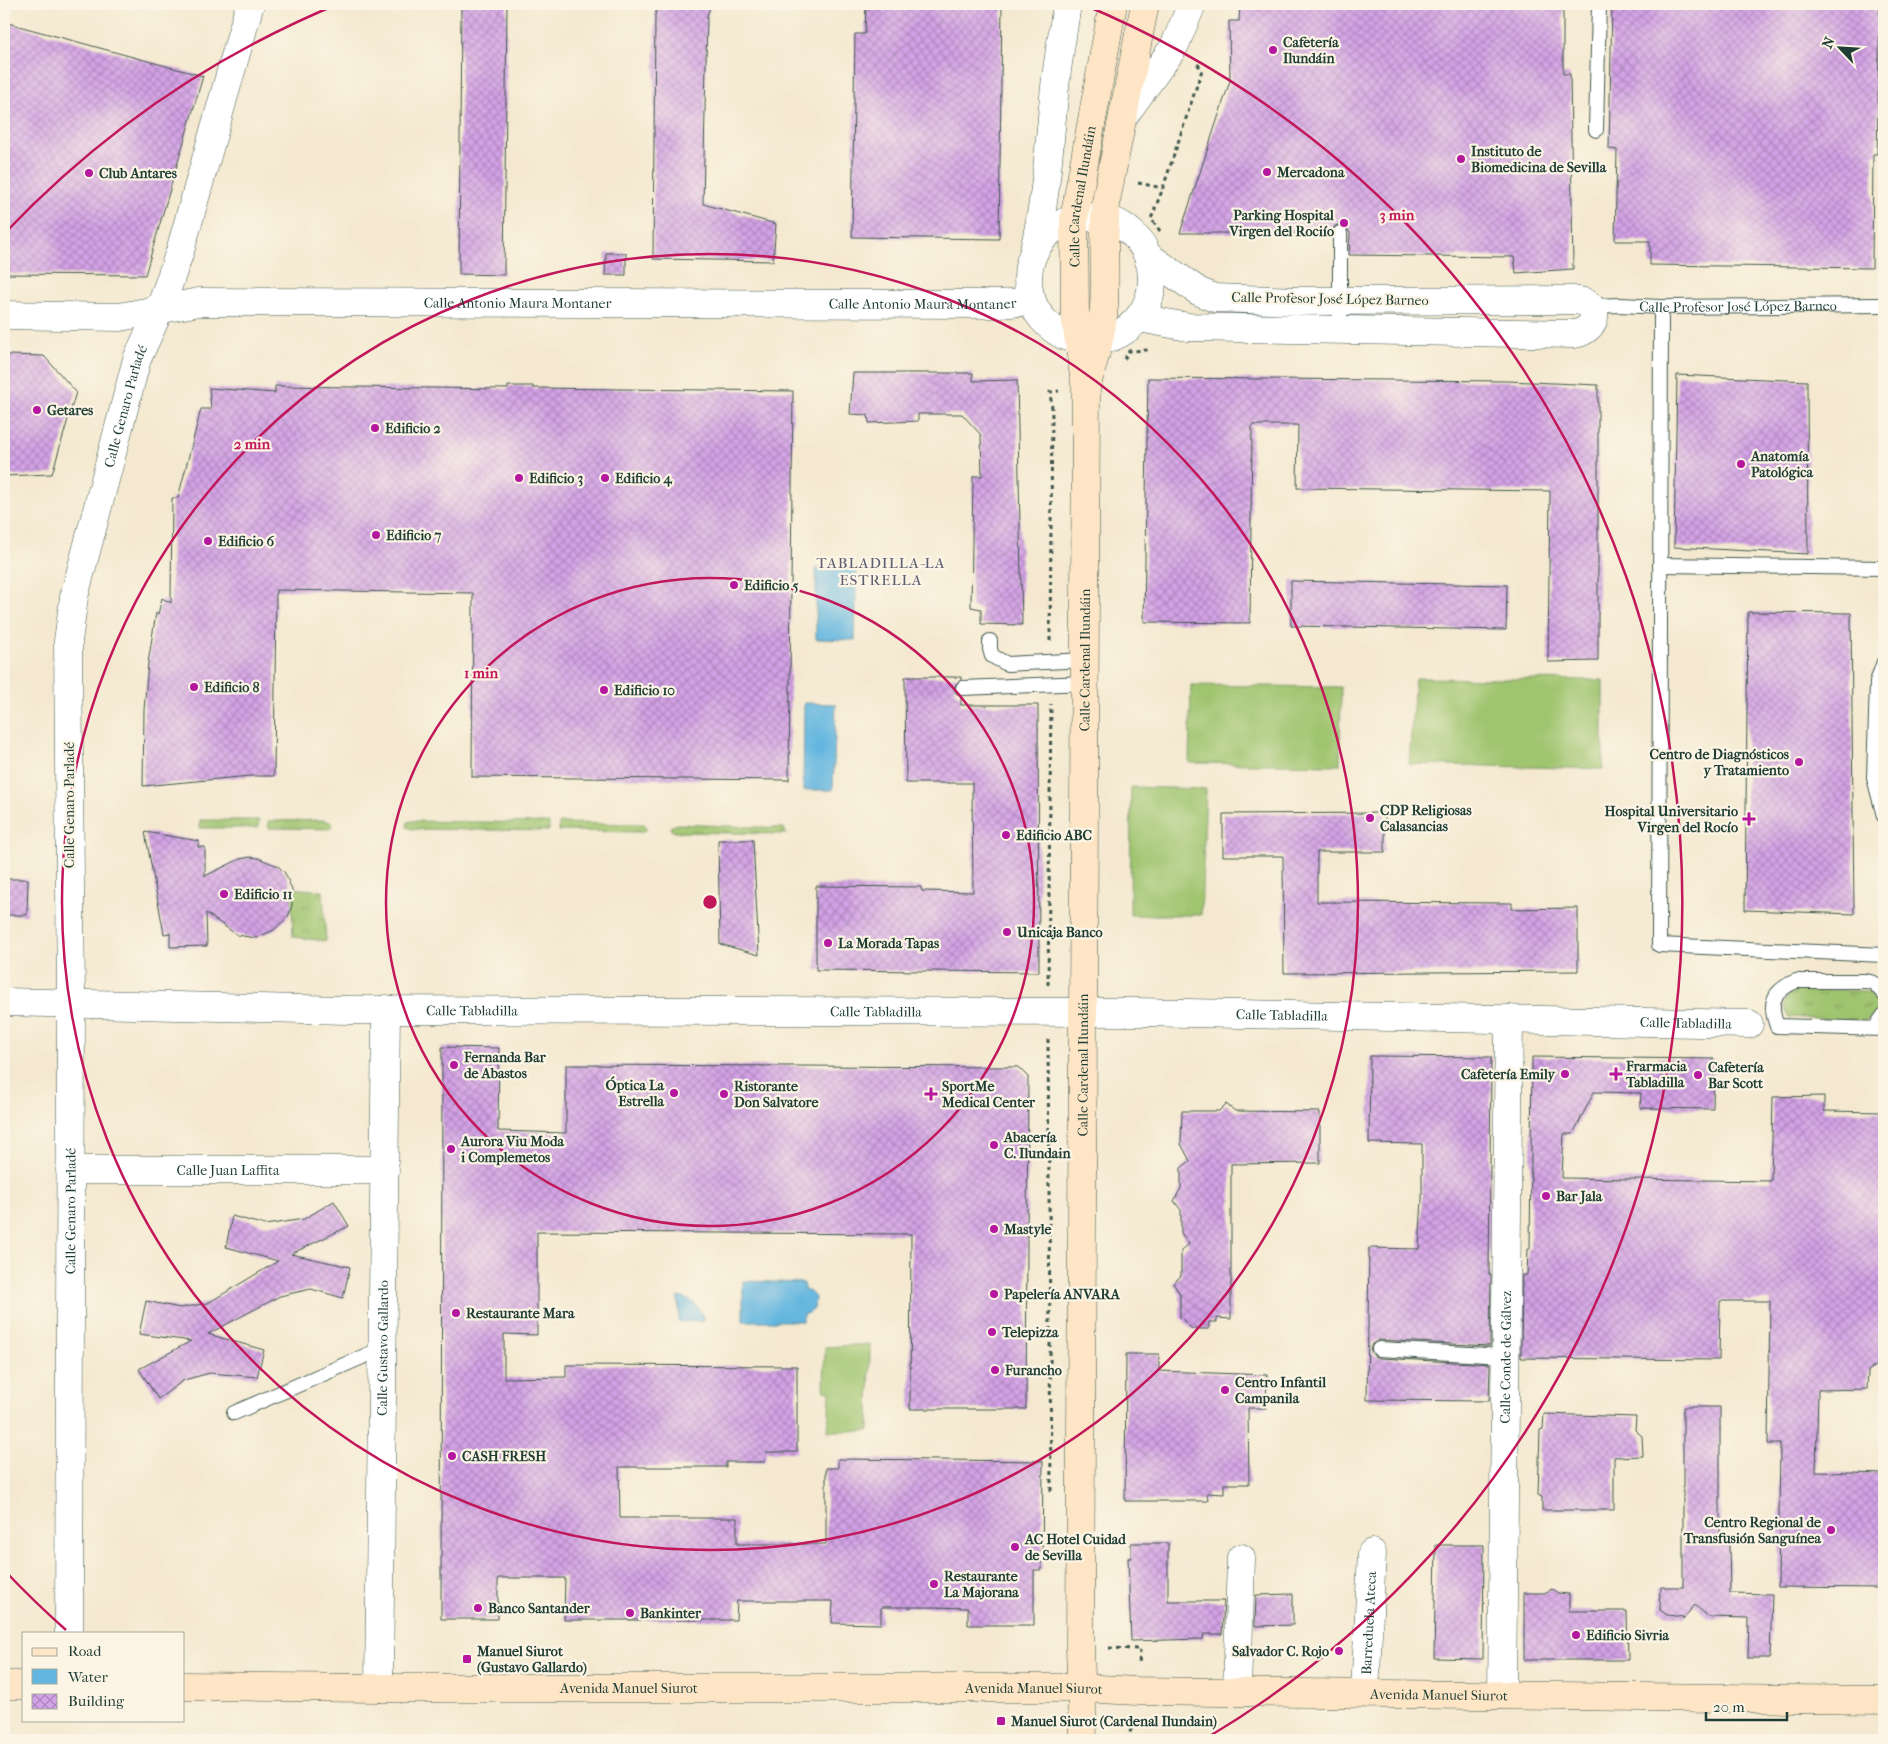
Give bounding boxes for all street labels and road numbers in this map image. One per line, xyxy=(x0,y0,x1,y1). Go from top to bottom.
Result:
street label: Calle Cardenal Ilundáin xyxy=(1065,124,1099,267)
street label: Calle Profesor José López Barneo xyxy=(1231,289,1429,309)
street label: Calle Antonio Maura Montaner xyxy=(424,294,611,312)
street label: Calle Antonio Maura Montaner xyxy=(829,294,1017,313)
street label: Calle Profesor José López Barneo xyxy=(1639,297,1837,316)
street label: Calle Genaro Parladé xyxy=(100,342,151,469)
street label: Calle Cardenal Ilundáin xyxy=(1076,589,1094,732)
street label: Calle Genaro Parladé xyxy=(61,742,78,868)
street label: Calle Cardenal Ilundáin xyxy=(1074,994,1092,1137)
street label: Calle Tabladilla xyxy=(426,1002,518,1019)
street label: Calle Tabladilla xyxy=(830,1003,922,1020)
street label: Calle Tabladilla xyxy=(1236,1005,1329,1024)
street label: Calle Tabladilla xyxy=(1640,1013,1732,1032)
street label: Calle Genaro Parladé xyxy=(62,1148,79,1274)
street label: Calle Juan Laffita xyxy=(177,1162,280,1179)
street label: Calle Gustavo Gallardo xyxy=(373,1280,392,1416)
street label: Calle Conde de Gálvez xyxy=(1496,1290,1515,1424)
street label: Barreduela Ateca xyxy=(1357,1570,1380,1675)
street label: Avenida Manuel Siurot xyxy=(964,1679,1103,1698)
street label: Avenida Manuel Siurot xyxy=(559,1680,698,1697)
street label: Avenida Manuel Siurot xyxy=(1369,1685,1508,1704)

